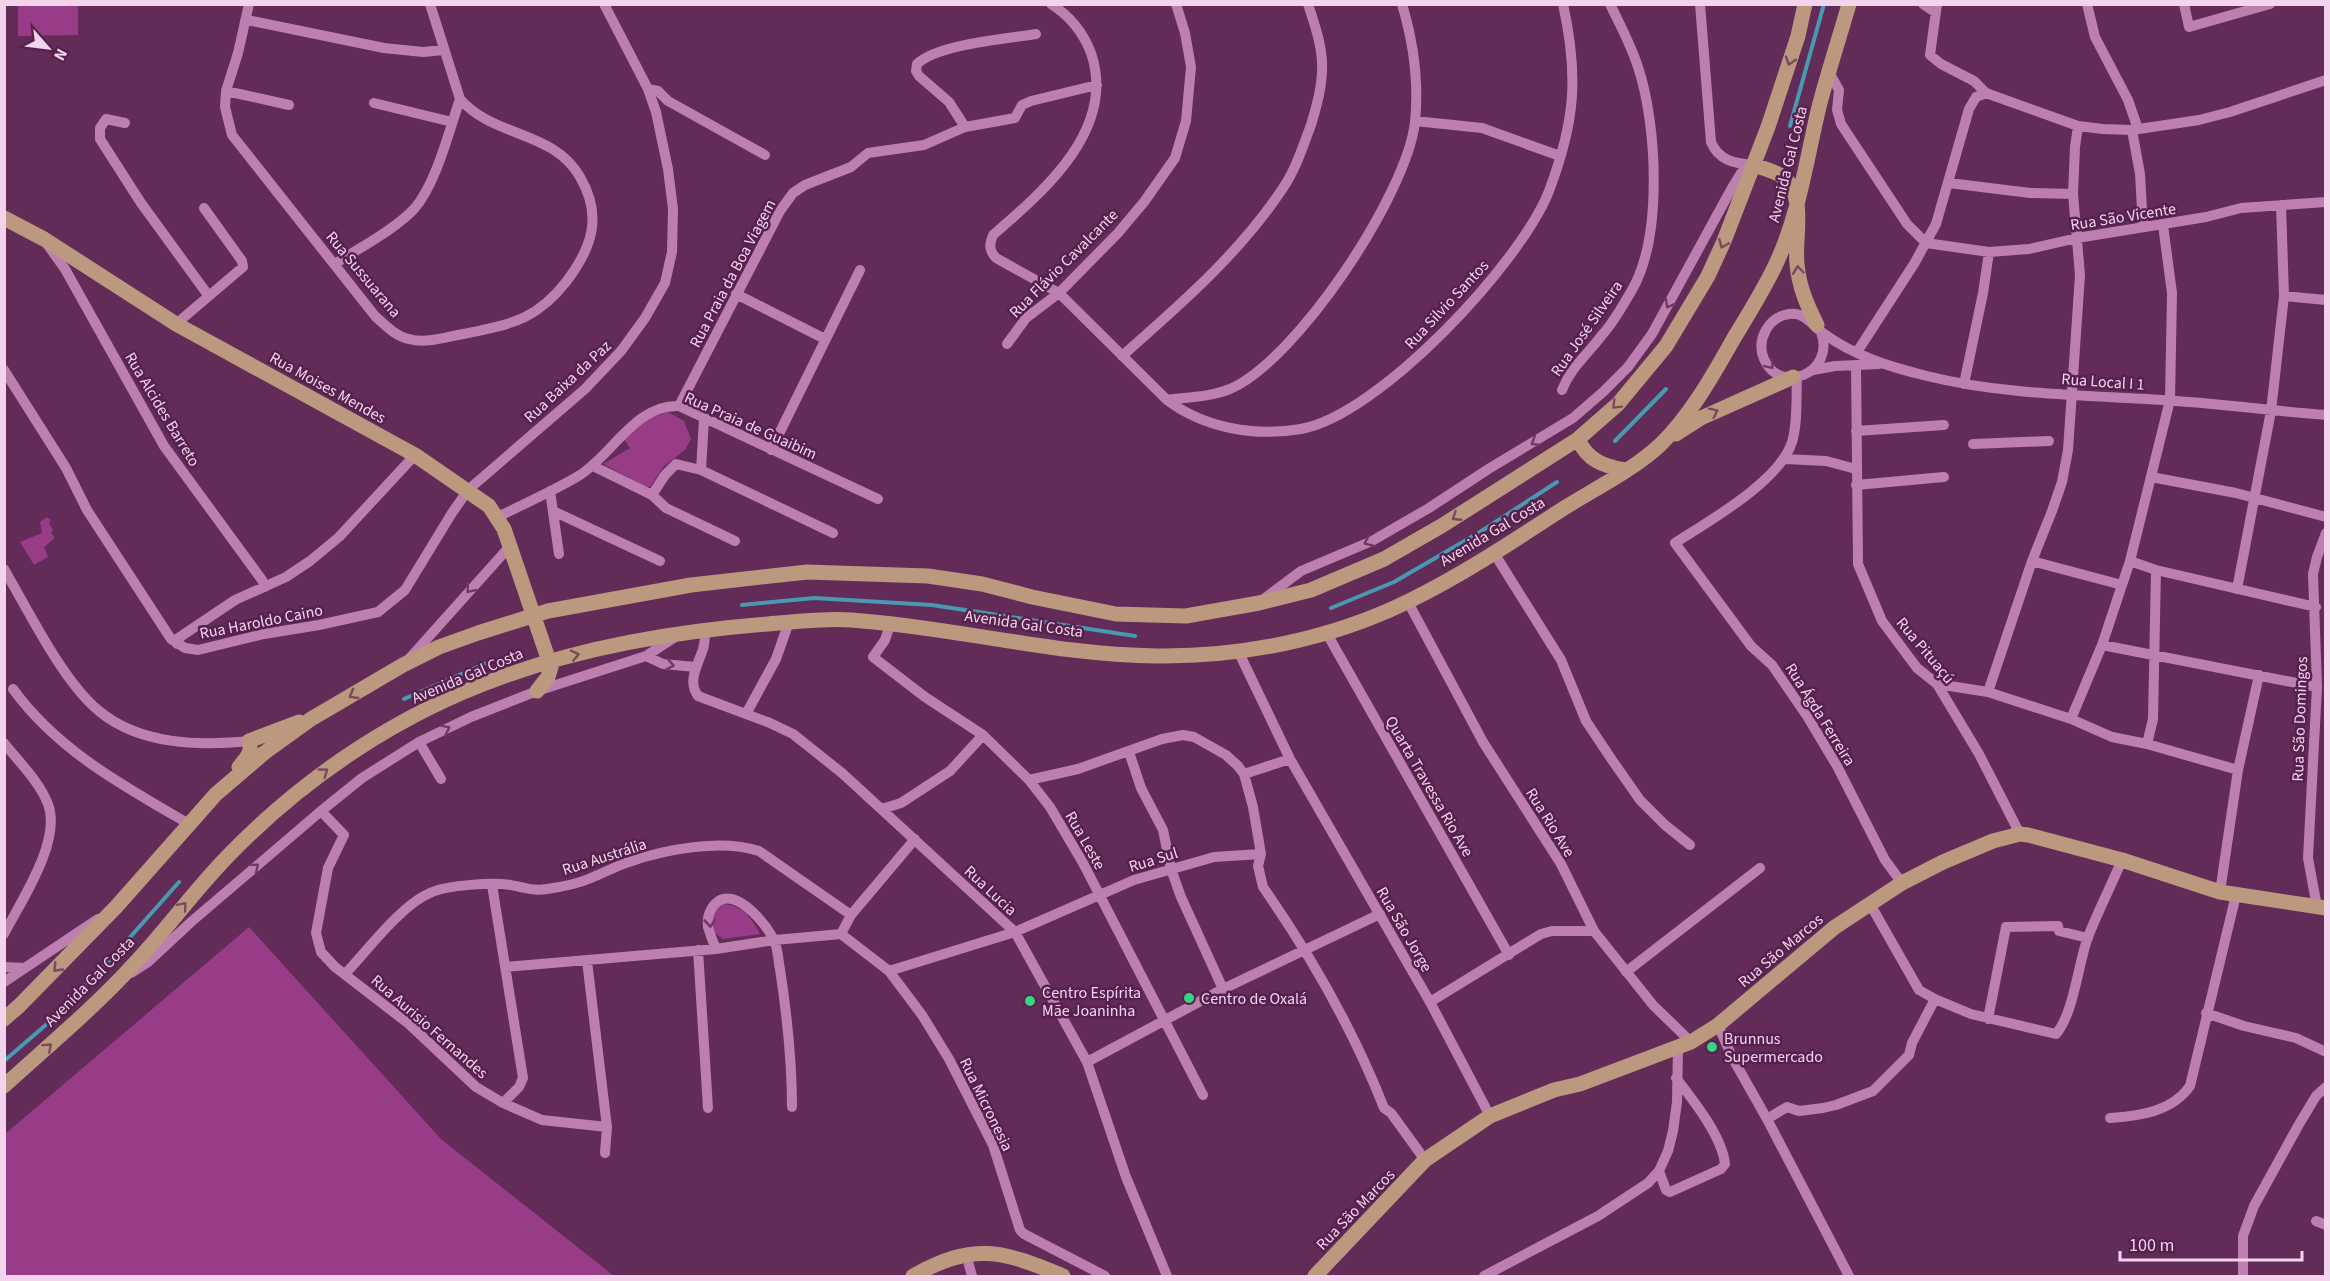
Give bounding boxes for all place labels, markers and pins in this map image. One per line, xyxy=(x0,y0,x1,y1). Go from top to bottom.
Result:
place label: Centro Espírita Mãe Joaninha xyxy=(1042,982,1141,1022)
place label: Centro de Oxalá xyxy=(1201,988,1307,1010)
marker: Centro de Oxalá xyxy=(1182,991,1196,1005)
marker: Centro Espírita Mãe Joaninha xyxy=(1023,994,1037,1008)
place label: Brunnus Supermercado xyxy=(1724,1028,1823,1068)
marker: Brunnus Supermercado xyxy=(1705,1040,1719,1054)

